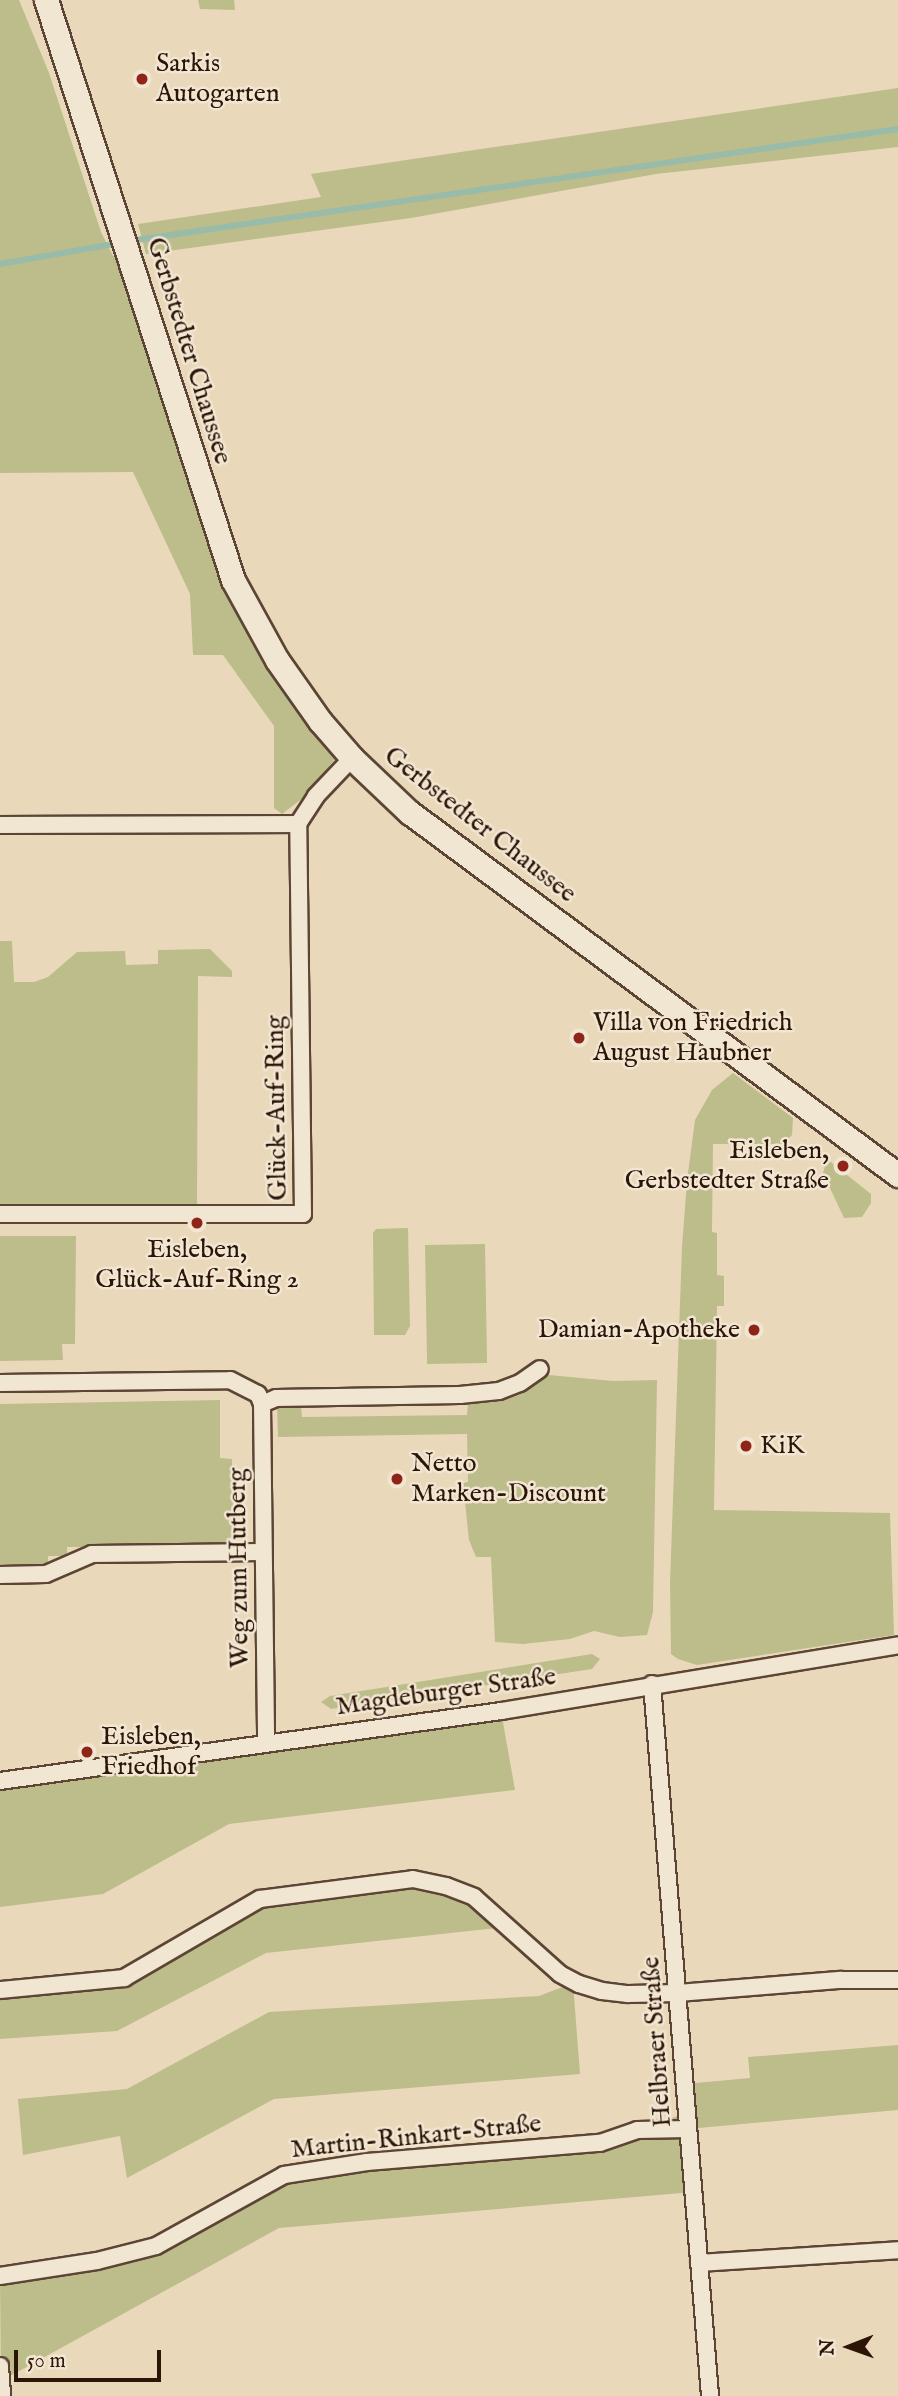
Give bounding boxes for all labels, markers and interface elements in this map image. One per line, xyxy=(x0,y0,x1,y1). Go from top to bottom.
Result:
place label: Sarkis Autogarten xyxy=(156,48,280,110)
marker: Sarkis Autogarten xyxy=(134,71,150,87)
street label: Gerbstedter Chaussee xyxy=(140,234,238,468)
street label: Gerbstedter Chaussee xyxy=(378,740,582,910)
place label: Villa von Friedrich August Haubner xyxy=(593,1007,793,1068)
street label: Glück-Auf-Ring xyxy=(260,1015,294,1201)
marker: Villa von Friedrich August Haubner xyxy=(571,1030,587,1046)
place label: Eisleben, Gerbstedter Straße xyxy=(625,1135,829,1196)
marker: Eisleben, Gerbstedter Straße xyxy=(835,1158,851,1174)
marker: Eisleben, Glück-Auf-Ring 2 xyxy=(189,1215,205,1231)
place label: Eisleben, Glück-Auf-Ring 2 xyxy=(95,1234,299,1296)
place label: Damian-Apotheke xyxy=(538,1314,740,1346)
marker: Damian-Apotheke xyxy=(746,1322,762,1338)
place label: KiK xyxy=(760,1430,804,1462)
marker: KiK xyxy=(738,1438,754,1454)
place label: Netto Marken-Discount xyxy=(411,1448,606,1510)
street label: Weg zum Hutberg xyxy=(222,1468,256,1668)
marker: Netto Marken-Discount xyxy=(389,1471,405,1487)
street label: Magdeburger Straße xyxy=(334,1661,558,1723)
place label: Eisleben, Friedhof xyxy=(101,1721,201,1782)
marker: Eisleben, Friedhof xyxy=(79,1744,95,1760)
street label: Helbraer Straße xyxy=(635,1956,679,2128)
street label: Martin-Rinkart-Straße xyxy=(289,2108,543,2166)
north arrow xyxy=(814,2312,884,2382)
scale bar xyxy=(18,2336,164,2380)
text: N xyxy=(816,2339,840,2356)
text: 50 m xyxy=(27,2348,66,2375)

